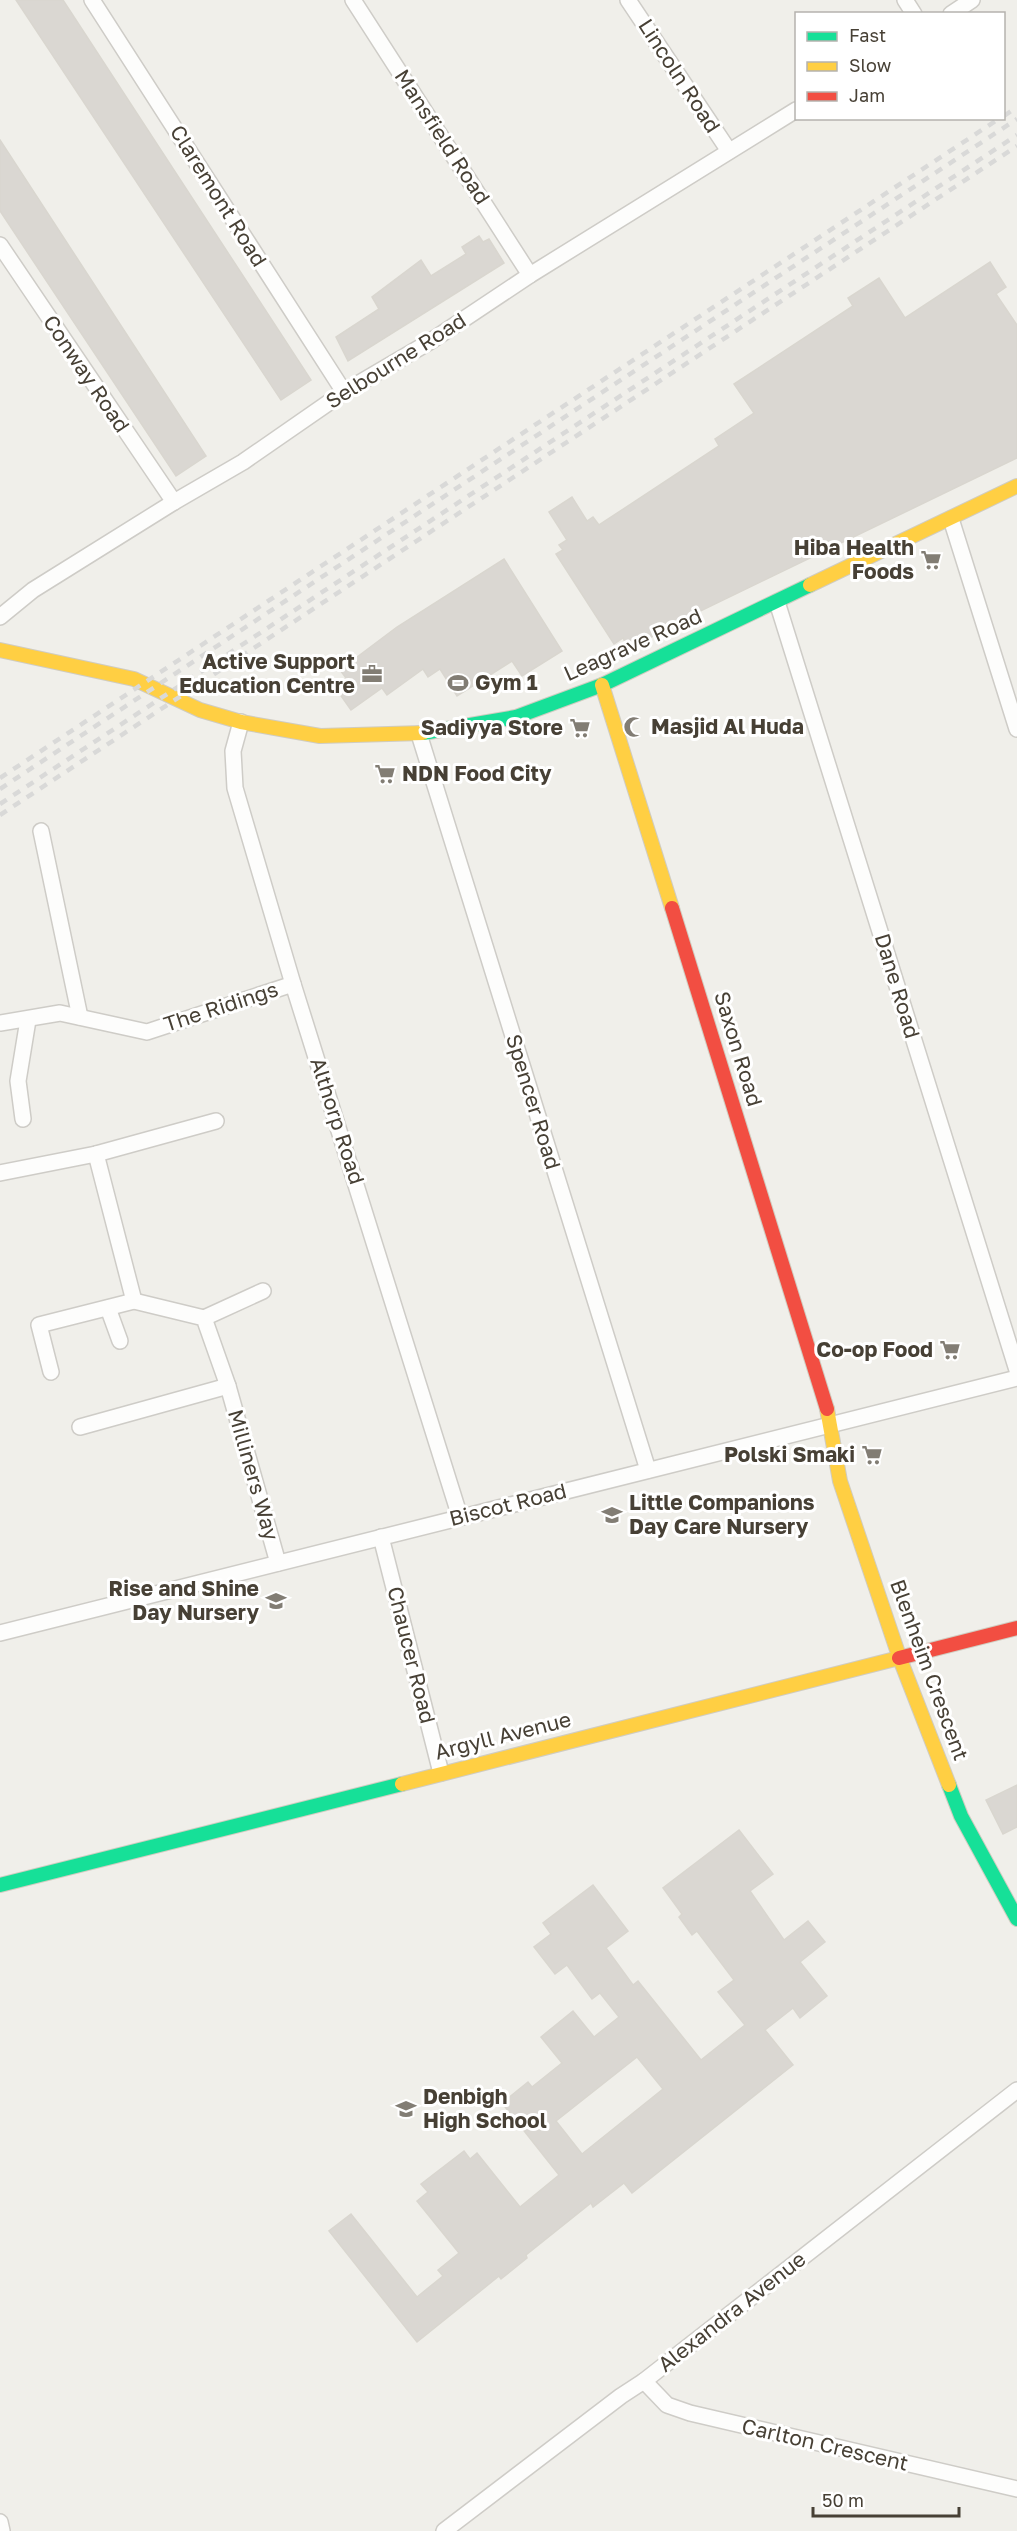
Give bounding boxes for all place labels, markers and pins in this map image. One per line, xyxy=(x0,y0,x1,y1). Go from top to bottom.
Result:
place label: Hiba Health Foods xyxy=(794,534,914,584)
supermarket icon: Hiba Health Foods xyxy=(919,548,943,572)
place label: Active Support Education Centre xyxy=(179,648,355,698)
office icon: Active Support Education Centre xyxy=(360,662,384,686)
place label: Gym 1 xyxy=(475,669,538,695)
sports icon: Gym 1 xyxy=(446,671,470,695)
place label: Masjid Al Huda xyxy=(651,713,804,739)
place label: Sadiyya Store xyxy=(421,714,563,740)
mosque icon: Masjid Al Huda xyxy=(622,715,646,739)
supermarket icon: Sadiyya Store xyxy=(568,716,592,740)
place label: NDN Food City xyxy=(402,760,552,786)
supermarket icon: NDN Food City xyxy=(373,762,397,786)
place label: Co-op Food xyxy=(816,1336,933,1362)
supermarket icon: Co-op Food xyxy=(938,1338,962,1362)
place label: Polski Smaki xyxy=(724,1441,855,1467)
supermarket icon: Polski Smaki xyxy=(860,1443,884,1467)
place label: Little Companions Day Care Nursery xyxy=(629,1489,815,1539)
school or university icon: Little Companions Day Care Nursery xyxy=(600,1503,624,1527)
place label: Rise and Shine Day Nursery xyxy=(109,1575,259,1625)
school or university icon: Rise and Shine Day Nursery xyxy=(264,1589,288,1613)
place label: Denbigh High School xyxy=(423,2083,547,2133)
school or university icon: Denbigh High School xyxy=(394,2097,418,2121)

